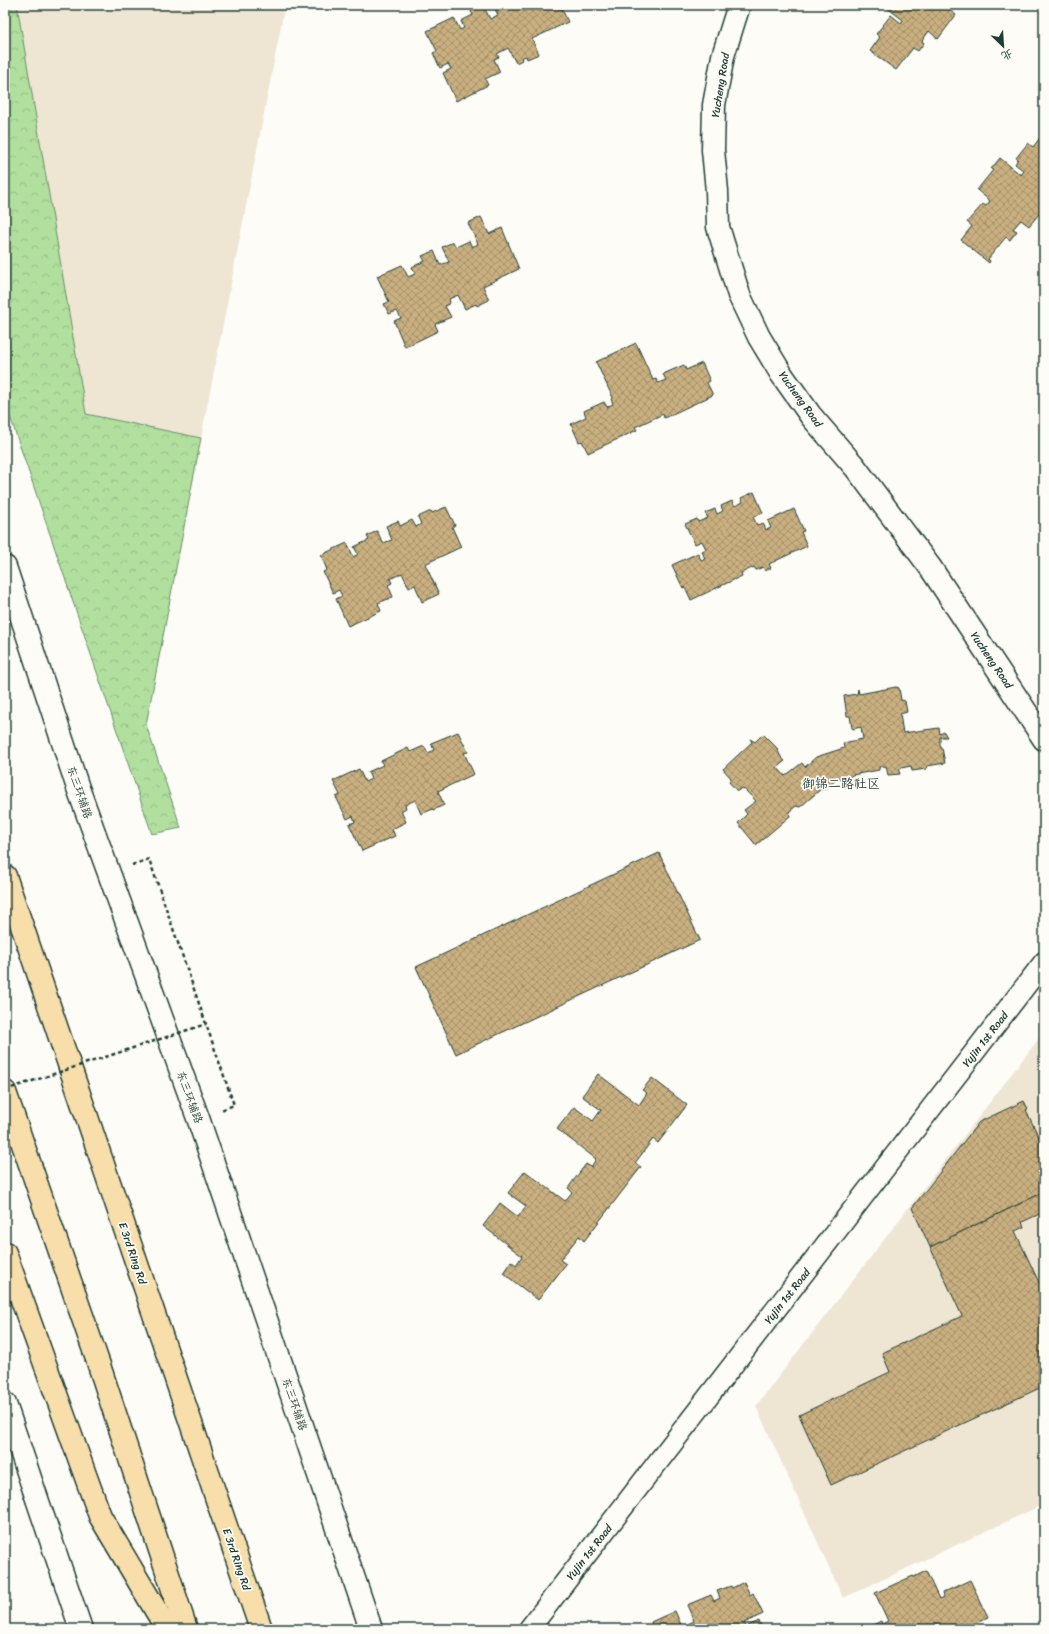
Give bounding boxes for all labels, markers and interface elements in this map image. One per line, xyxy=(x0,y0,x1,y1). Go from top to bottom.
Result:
north arrow xyxy=(983,26,1023,66)
text: 北 xyxy=(998,44,1016,66)
street label: Yucheng Road xyxy=(706,50,735,119)
street label: Yucheng Road xyxy=(774,367,828,432)
street label: Yucheng Road xyxy=(965,628,1018,694)
street label: 东三环辅路 xyxy=(62,763,97,821)
district label: 御锦二路社区 xyxy=(802,772,880,795)
street label: Yujin 1st Road xyxy=(957,1006,1014,1071)
street label: 东三环辅路 xyxy=(171,1068,208,1126)
street label: E 3rd Ring Rd xyxy=(113,1219,152,1288)
street label: Yujin 1st Road xyxy=(759,1263,816,1328)
street label: 东三环辅路 xyxy=(277,1375,312,1433)
street label: Yujin 1st Road xyxy=(561,1519,618,1584)
street label: E 3rd Ring Rd xyxy=(217,1525,256,1594)

